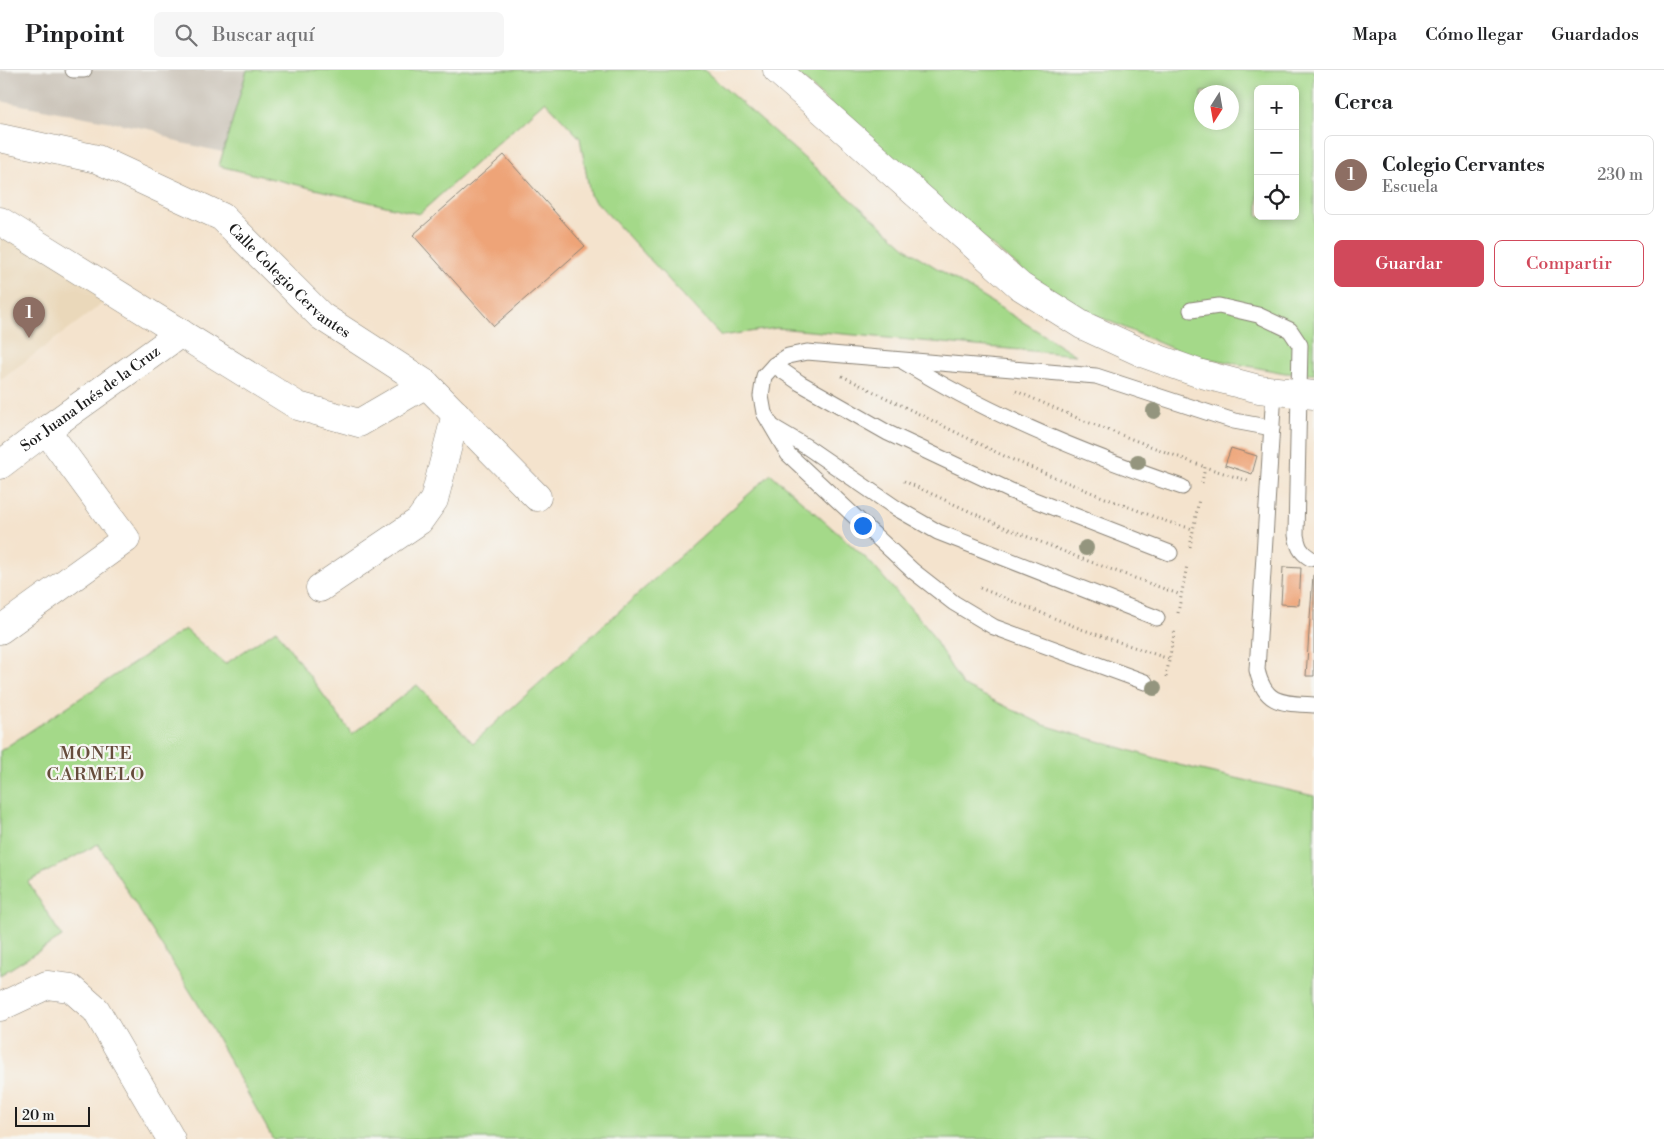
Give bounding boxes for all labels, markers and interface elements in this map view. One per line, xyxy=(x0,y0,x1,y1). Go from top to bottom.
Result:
search box xyxy=(154,12,504,57)
text: Pinpoint xyxy=(25,20,124,50)
icon: search xyxy=(172,21,200,49)
text: Buscar aquí xyxy=(212,23,315,47)
text: Mapa xyxy=(1353,23,1397,46)
text: Cómo llegar xyxy=(1425,23,1523,46)
text: Guardados xyxy=(1551,23,1639,46)
north arrow xyxy=(1194,85,1239,130)
map controls xyxy=(1254,85,1299,220)
button: + xyxy=(1254,85,1299,130)
text: Cerca xyxy=(1334,90,1393,116)
button: − xyxy=(1254,130,1299,175)
text: Colegio Cervantes xyxy=(1382,153,1545,177)
text: 1 xyxy=(1347,165,1355,185)
text: 230 m xyxy=(1597,165,1643,185)
button: locate xyxy=(1254,175,1299,220)
text: Escuela xyxy=(1382,177,1438,197)
street label: Calle Colegio Cervantes xyxy=(224,219,354,342)
button: Guardar xyxy=(1334,240,1484,287)
button: Compartir xyxy=(1494,240,1644,287)
pin: 1 xyxy=(13,297,45,338)
street label: Sor Juana Inés de la Cruz xyxy=(16,342,164,456)
your location xyxy=(850,513,876,539)
district label: MONTE CARMELO xyxy=(47,742,145,786)
scale bar xyxy=(15,1104,90,1127)
text: 20 m xyxy=(22,1107,54,1125)

